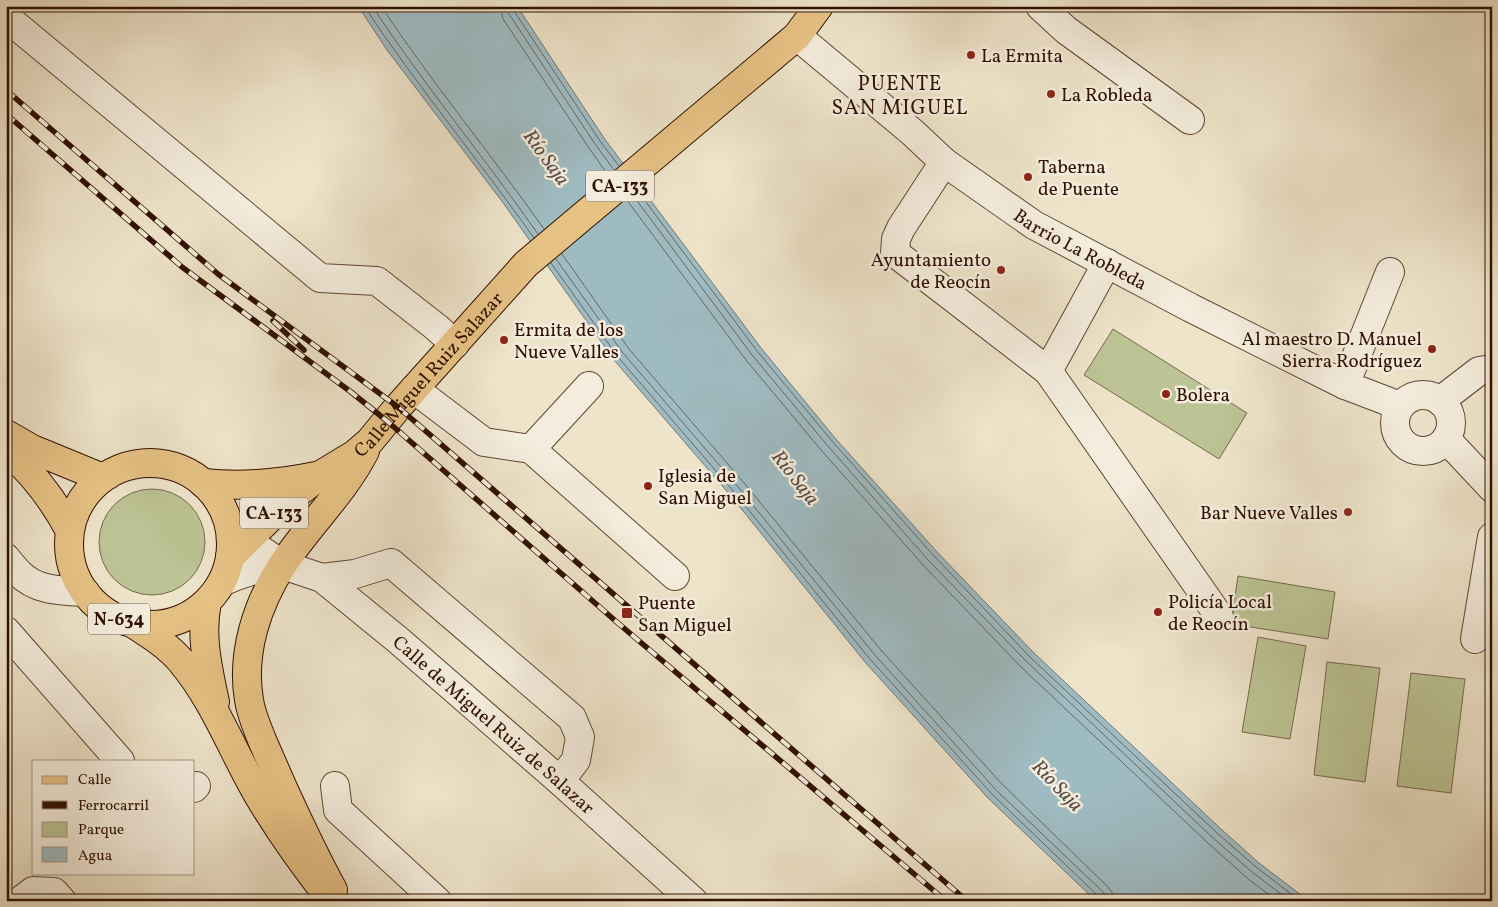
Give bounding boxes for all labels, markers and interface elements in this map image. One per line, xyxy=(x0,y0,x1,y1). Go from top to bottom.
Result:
place label: La Ermita xyxy=(981,44,1063,70)
marker: La Ermita xyxy=(965,49,977,61)
district label: PUENTE SAN MIGUEL xyxy=(831,70,969,123)
place label: La Robleda xyxy=(1061,83,1153,109)
marker: La Robleda xyxy=(1045,88,1057,100)
water label: Río Saja xyxy=(516,124,575,192)
place label: Taberna de Puente xyxy=(1038,155,1119,203)
road number: CA-133 xyxy=(586,170,654,202)
marker: Taberna de Puente xyxy=(1022,171,1034,183)
street label: Barrio La Robleda xyxy=(1008,204,1151,297)
place label: Ayuntamiento de Reocín xyxy=(871,248,991,296)
marker: Ayuntamiento de Reocín xyxy=(995,264,1007,276)
street label: Calle Miguel Ruiz Salazar xyxy=(349,287,510,464)
place label: Ermita de los Nueve Valles xyxy=(514,318,623,366)
place label: Al maestro D. Manuel Sierra Rodríguez xyxy=(1242,327,1422,375)
marker: Ermita de los Nueve Valles xyxy=(498,334,510,346)
marker: Al maestro D. Manuel Sierra Rodríguez xyxy=(1426,343,1438,355)
place label: Bolera xyxy=(1176,383,1230,409)
marker: Bolera xyxy=(1160,388,1172,400)
water label: Río Saja xyxy=(764,445,825,512)
place label: Iglesia de San Miguel xyxy=(658,464,752,512)
marker: Iglesia de San Miguel xyxy=(642,480,654,492)
road number: CA-133 xyxy=(240,498,308,528)
place label: Bar Nueve Valles xyxy=(1200,501,1338,527)
marker: Bar Nueve Valles xyxy=(1342,506,1354,518)
place label: Policía Local de Reocín xyxy=(1168,590,1272,638)
place label: Puente San Miguel xyxy=(638,591,732,639)
road number: N-634 xyxy=(88,604,150,634)
marker: Puente San Miguel xyxy=(620,606,634,620)
marker: Policía Local de Reocín xyxy=(1152,606,1164,618)
street label: Calle de Miguel Ruiz de Salazar xyxy=(386,630,599,821)
water label: Río Saja xyxy=(1025,754,1089,819)
legend xyxy=(32,760,195,874)
text: Calle xyxy=(78,770,111,791)
text: Ferrocarril xyxy=(78,796,149,817)
text: Parque xyxy=(78,820,124,841)
text: Agua xyxy=(78,846,112,867)

